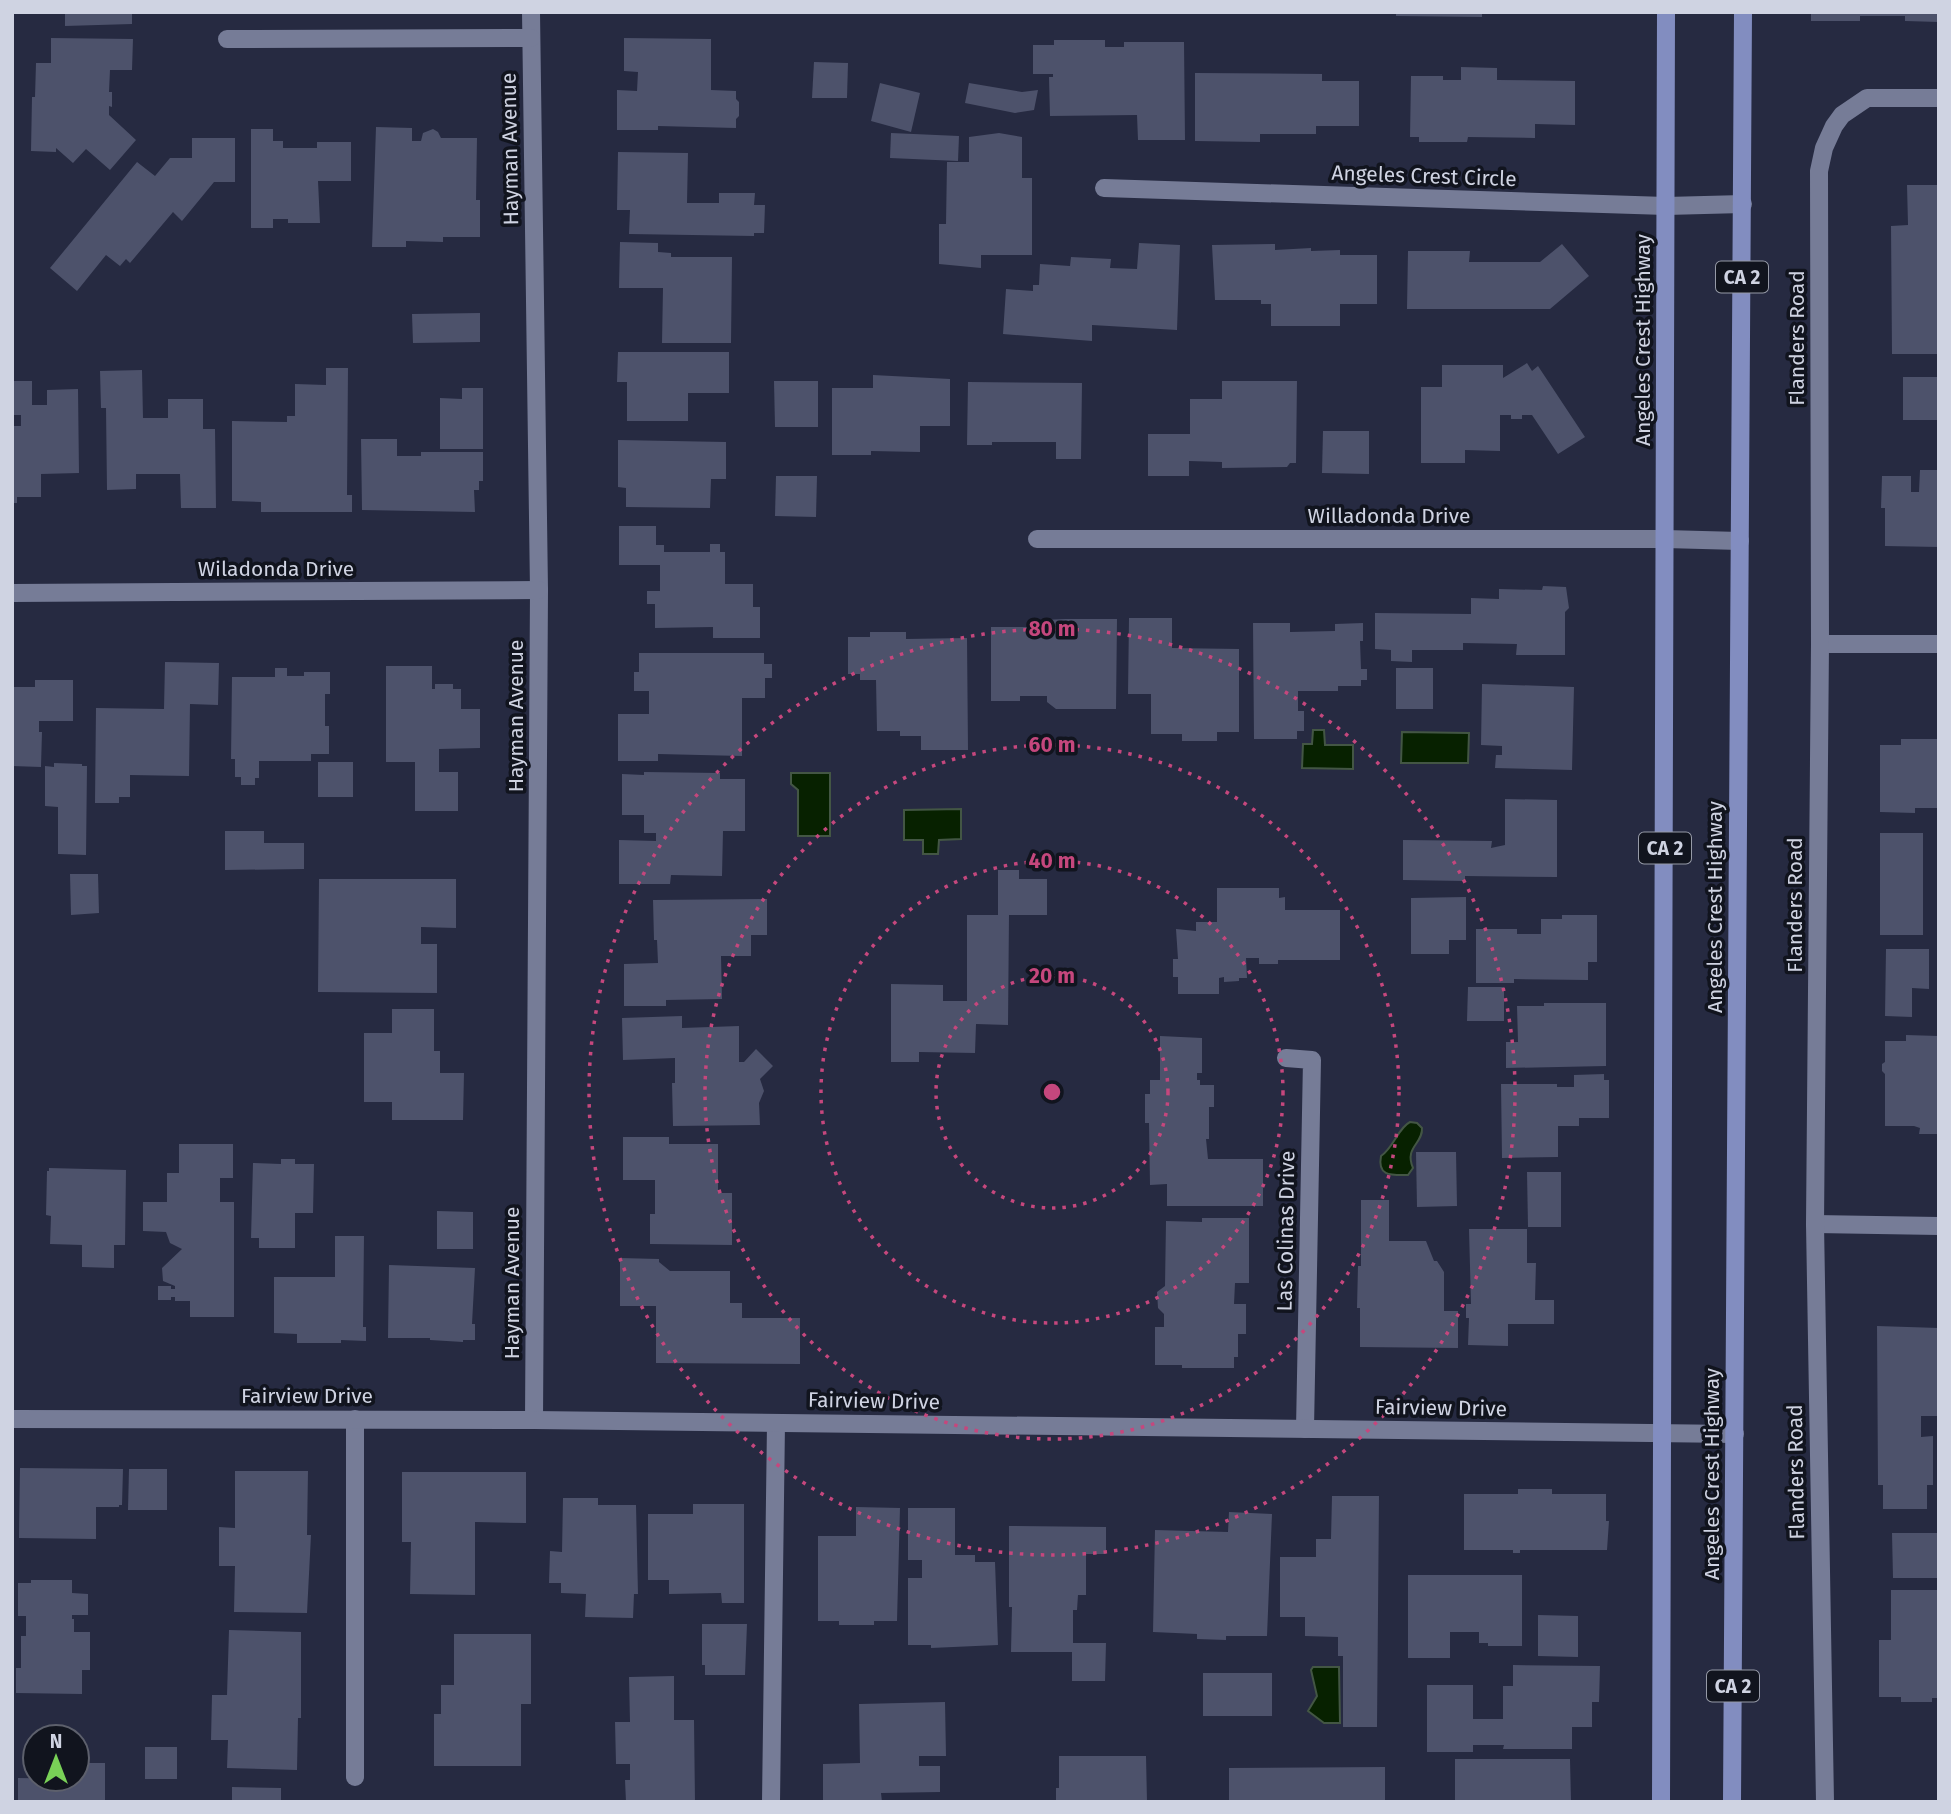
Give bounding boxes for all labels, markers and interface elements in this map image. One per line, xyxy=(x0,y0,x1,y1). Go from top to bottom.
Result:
street label: Hayman Avenue xyxy=(496,72,524,226)
street label: Angeles Crest Circle xyxy=(1331,160,1517,192)
street label: Angeles Crest Highway xyxy=(1630,233,1656,446)
road number: CA 2 xyxy=(1716,262,1768,292)
street label: Flanders Road xyxy=(1784,270,1810,406)
street label: Willadonda Drive xyxy=(1308,503,1470,529)
street label: Wiladonda Drive xyxy=(198,556,354,582)
text: 80 m xyxy=(1028,616,1076,642)
street label: Hayman Avenue xyxy=(503,640,529,792)
text: 60 m xyxy=(1029,732,1075,758)
street label: Angeles Crest Highway xyxy=(1702,800,1728,1013)
road number: CA 2 xyxy=(1639,832,1691,863)
street label: Flanders Road xyxy=(1782,837,1808,973)
text: 40 m xyxy=(1029,848,1075,874)
text: 20 m xyxy=(1029,963,1075,989)
centre of rings xyxy=(1040,1080,1064,1104)
street label: Las Colinas Drive xyxy=(1272,1150,1300,1312)
street label: Hayman Avenue xyxy=(499,1207,525,1359)
street label: Angeles Crest Highway xyxy=(1699,1367,1725,1580)
street label: Fairview Drive xyxy=(241,1383,373,1409)
street label: Fairview Drive xyxy=(808,1387,940,1415)
street label: Fairview Drive xyxy=(1375,1394,1507,1422)
street label: Flanders Road xyxy=(1782,1404,1810,1540)
road number: CA 2 xyxy=(1707,1670,1759,1702)
north arrow xyxy=(21,1723,91,1793)
text: N xyxy=(50,1730,62,1753)

